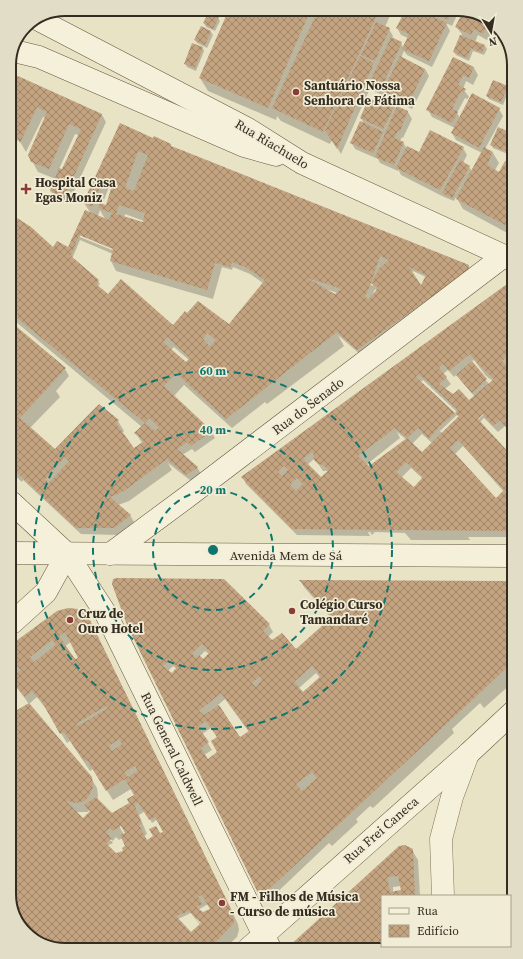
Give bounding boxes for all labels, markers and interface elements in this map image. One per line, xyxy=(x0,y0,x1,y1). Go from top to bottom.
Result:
north arrow xyxy=(471,12,511,52)
text: N xyxy=(487,33,498,49)
place label: Santuário Nossa Senhora de Fátima xyxy=(304,77,415,109)
marker: Santuário Nossa Senhora de Fátima xyxy=(291,87,301,97)
street label: Rua Riachuelo xyxy=(232,115,312,173)
place label: Hospital Casa Egas Moniz xyxy=(35,174,116,206)
marker: Hospital Casa Egas Moniz xyxy=(20,183,32,195)
text: 60 m xyxy=(200,363,226,379)
street label: Rua do Senado xyxy=(269,374,347,438)
text: 40 m xyxy=(200,422,226,438)
text: 20 m xyxy=(200,482,226,498)
centre of rings xyxy=(206,543,220,557)
street label: Avenida Mem de Sá xyxy=(230,547,343,564)
place label: Colégio Curso Tamandaré xyxy=(300,596,383,628)
place label: Cruz de Ouro Hotel xyxy=(78,605,143,637)
marker: Colégio Curso Tamandaré xyxy=(287,606,297,616)
marker: Cruz de Ouro Hotel xyxy=(65,615,75,625)
street label: Rua General Caldwell xyxy=(137,689,207,809)
street label: Rua Frei Caneca xyxy=(340,793,422,867)
place label: FM - Filhos de Música - Curso de música xyxy=(230,888,359,920)
legend xyxy=(381,895,511,947)
marker: FM - Filhos de Música - Curso de música xyxy=(217,898,227,908)
text: Rua xyxy=(417,903,439,919)
text: Edifício xyxy=(417,923,459,939)

